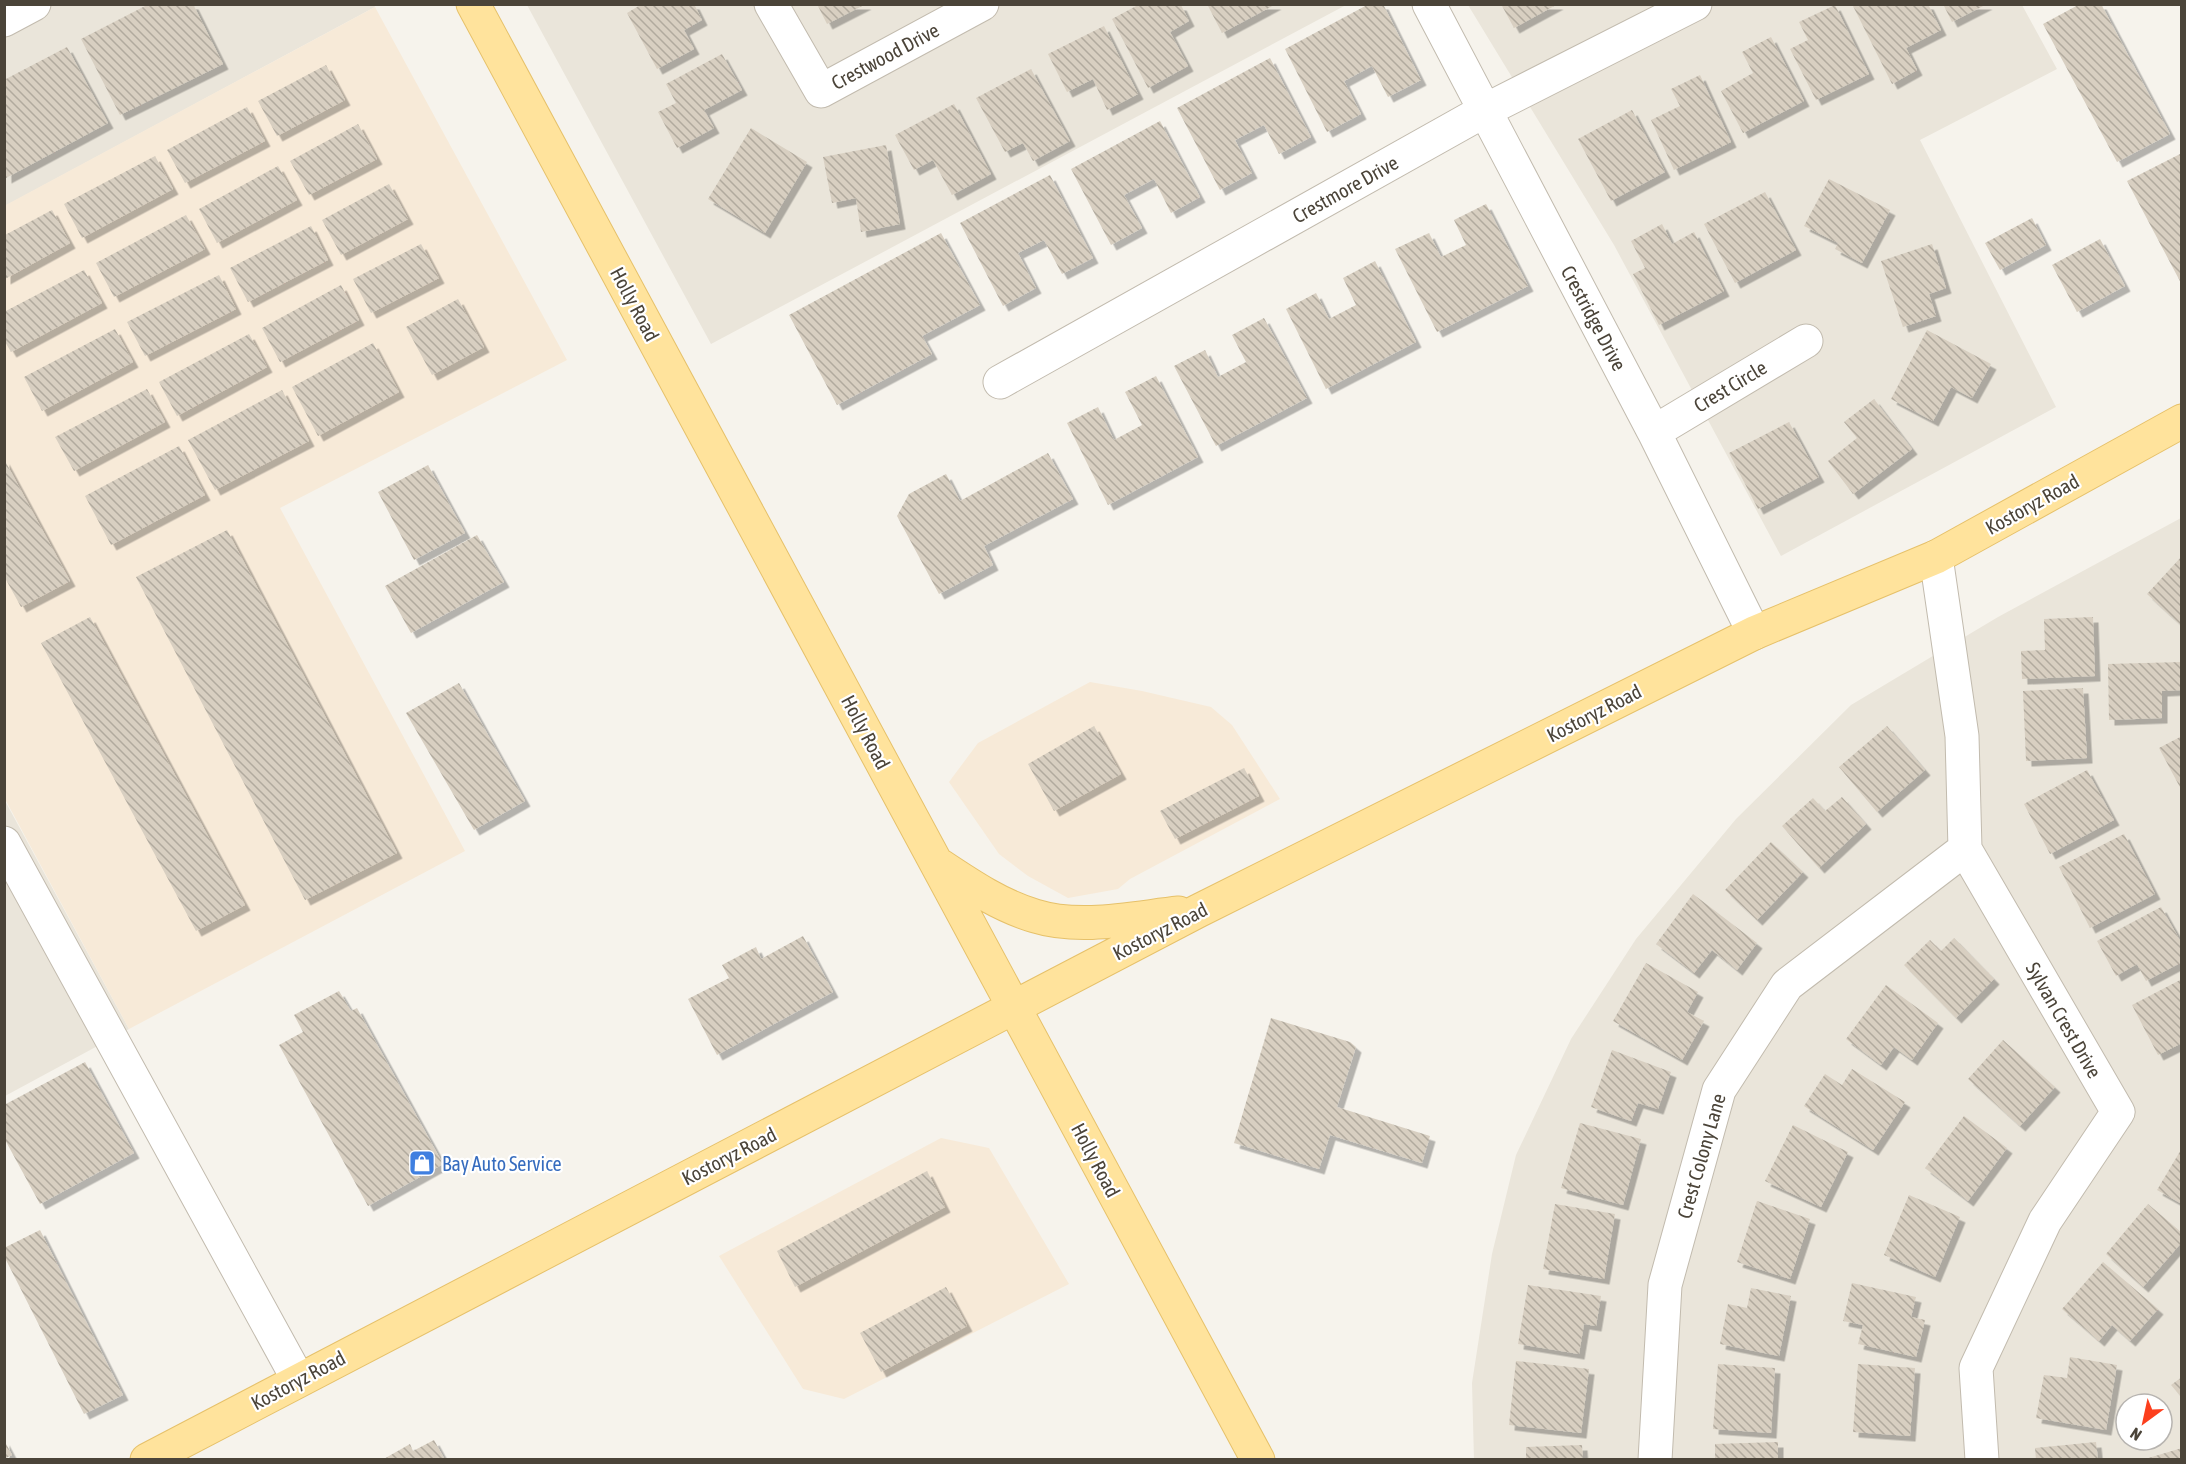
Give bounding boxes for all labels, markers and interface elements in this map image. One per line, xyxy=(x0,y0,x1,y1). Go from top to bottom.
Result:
street label: Crestwood Drive xyxy=(827,18,943,94)
street label: Crestmore Drive xyxy=(1288,151,1402,227)
street label: Crestridge Drive xyxy=(1557,262,1631,374)
street label: Holly Road xyxy=(606,263,664,345)
street label: Crest Circle xyxy=(1690,355,1770,417)
street label: Kostoryz Road xyxy=(1981,469,2083,539)
street label: Kostoryz Road xyxy=(1543,679,1645,747)
street label: Holly Road xyxy=(837,691,895,773)
street label: Kostoryz Road xyxy=(1109,897,1211,965)
street label: Sylvan Crest Drive xyxy=(2022,958,2106,1082)
street label: Crest Colony Lane xyxy=(1672,1091,1730,1221)
street label: Holly Road xyxy=(1067,1119,1125,1201)
street label: Kostoryz Road xyxy=(678,1122,780,1190)
shop icon: Bay Auto Service xyxy=(407,1148,437,1178)
place label: Bay Auto Service xyxy=(442,1152,562,1175)
street label: Kostoryz Road xyxy=(247,1346,349,1414)
north arrow xyxy=(2114,1392,2174,1452)
text: N xyxy=(2127,1424,2145,1445)

